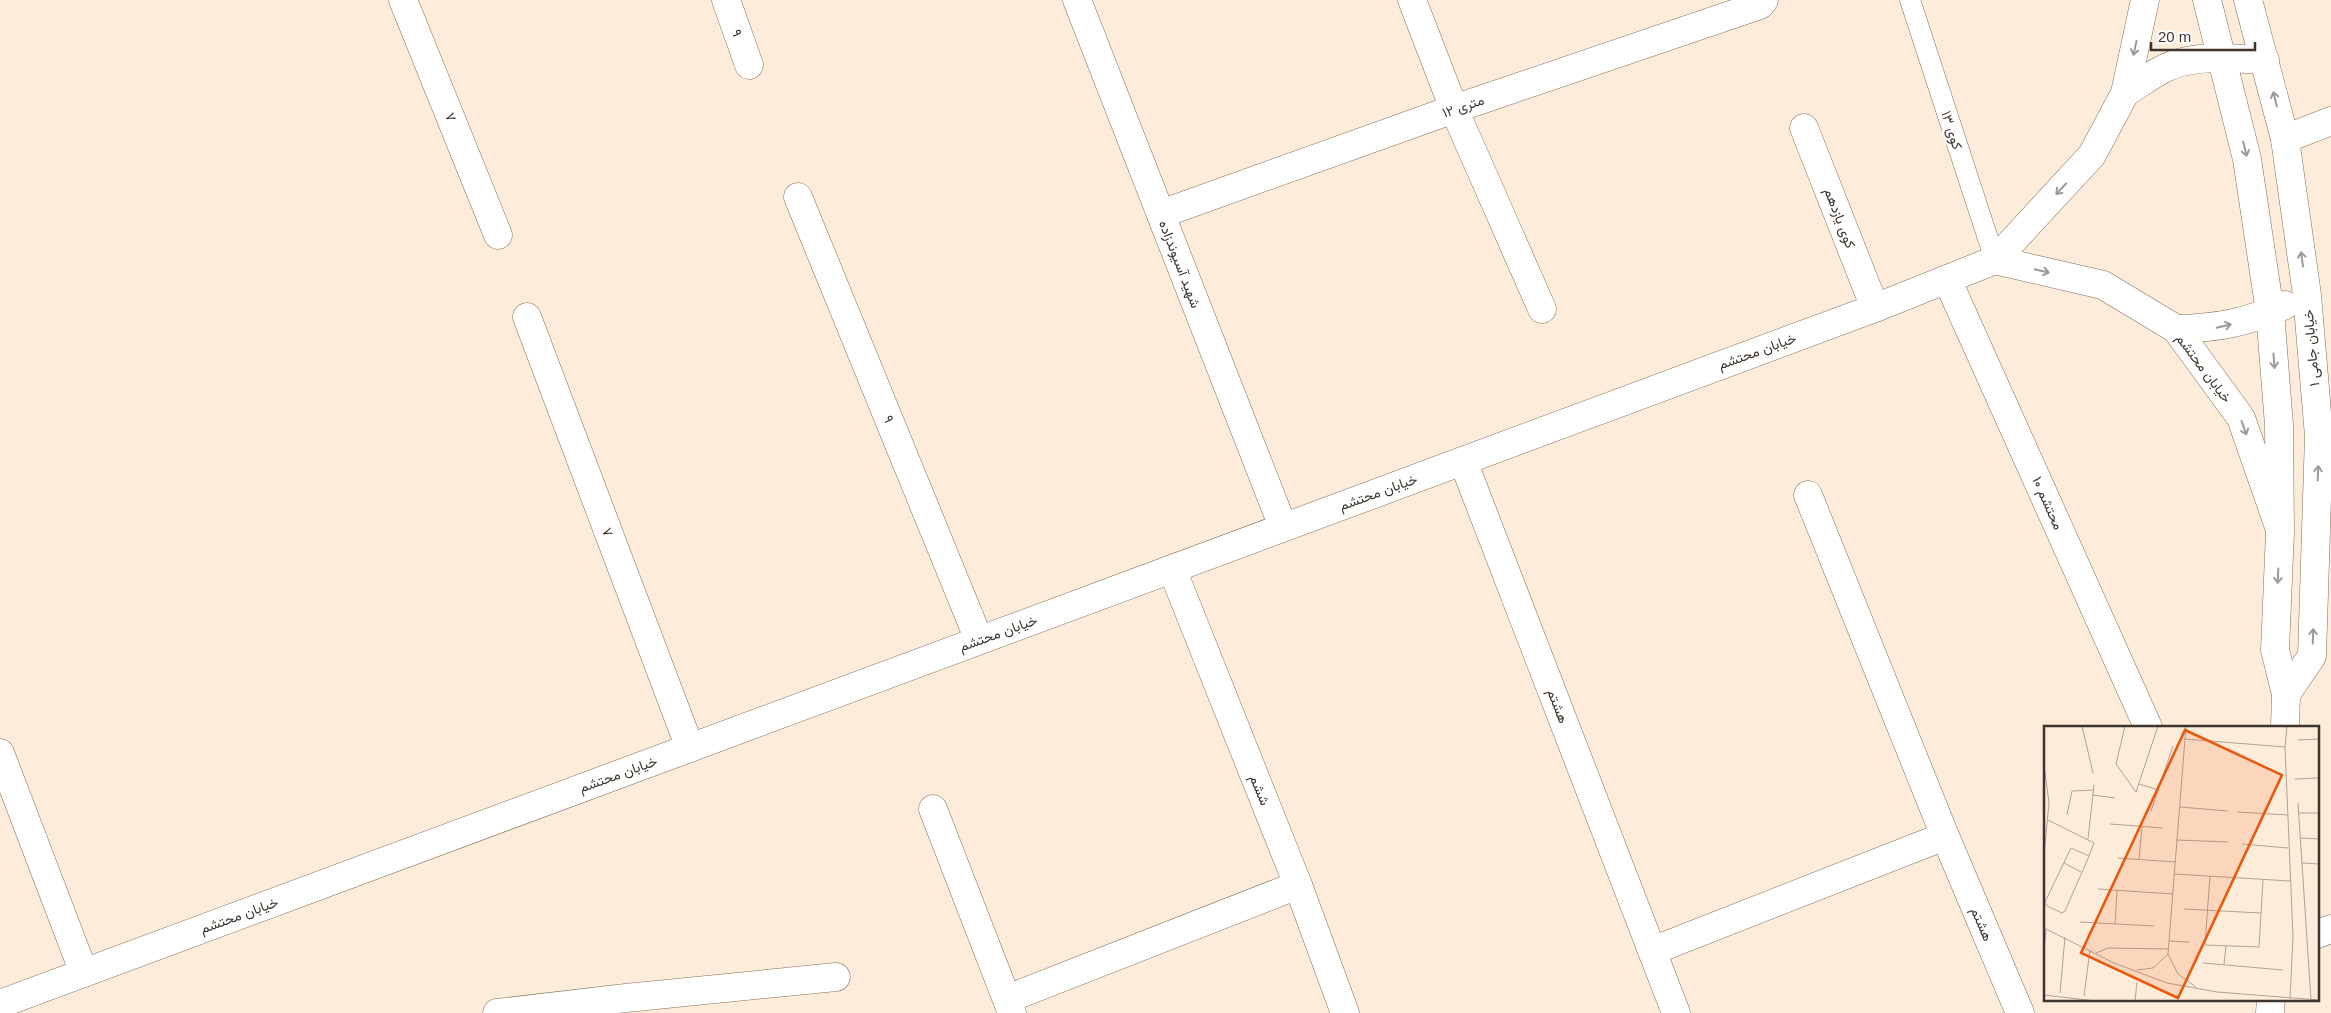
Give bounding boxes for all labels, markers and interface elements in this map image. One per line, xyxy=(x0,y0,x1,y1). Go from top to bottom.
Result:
scale bar xyxy=(2151,20,2255,52)
street label: ۹ xyxy=(728,27,746,39)
text: 20 m xyxy=(2158,28,2191,45)
one-way arrow xyxy=(2130,39,2139,55)
street label: ۱۲ متری xyxy=(1440,91,1486,122)
one-way arrow xyxy=(2270,92,2279,108)
street label: کوی ۱۳ xyxy=(1937,109,1966,152)
street label: ۷ xyxy=(442,110,460,124)
one-way arrow xyxy=(2241,141,2250,157)
one-way arrow xyxy=(2055,182,2067,195)
street label: کوی یازدهم xyxy=(1820,186,1859,251)
street label: شهید آسیوندزاده xyxy=(1155,218,1204,310)
one-way arrow xyxy=(2297,252,2307,268)
one-way arrow xyxy=(2034,267,2050,276)
street label: خیابان جامی ۱ xyxy=(2300,309,2323,387)
one-way arrow xyxy=(2215,321,2231,330)
street label: خیابان محتشم xyxy=(1716,329,1799,373)
street label: خیابان محتشم xyxy=(2172,330,2235,406)
one-way arrow xyxy=(2269,353,2279,369)
street label: ۹ xyxy=(880,413,898,425)
one-way arrow xyxy=(2240,419,2250,435)
one-way arrow xyxy=(2313,466,2323,482)
street label: خیابان محتشم xyxy=(1337,470,1420,514)
street label: محتشم ۱۰ xyxy=(2028,474,2067,532)
street label: ۷ xyxy=(599,525,617,539)
one-way arrow xyxy=(2274,567,2283,583)
street label: خیابان محتشم xyxy=(957,611,1040,655)
one-way arrow xyxy=(2308,628,2318,644)
street label: هشتم xyxy=(1543,687,1572,726)
inset map xyxy=(2044,726,2318,1000)
street label: خیابان محتشم xyxy=(577,752,660,796)
street label: ششم xyxy=(1246,772,1273,808)
street label: خیابان محتشم xyxy=(198,893,281,937)
street label: هشتم xyxy=(1967,905,1996,944)

